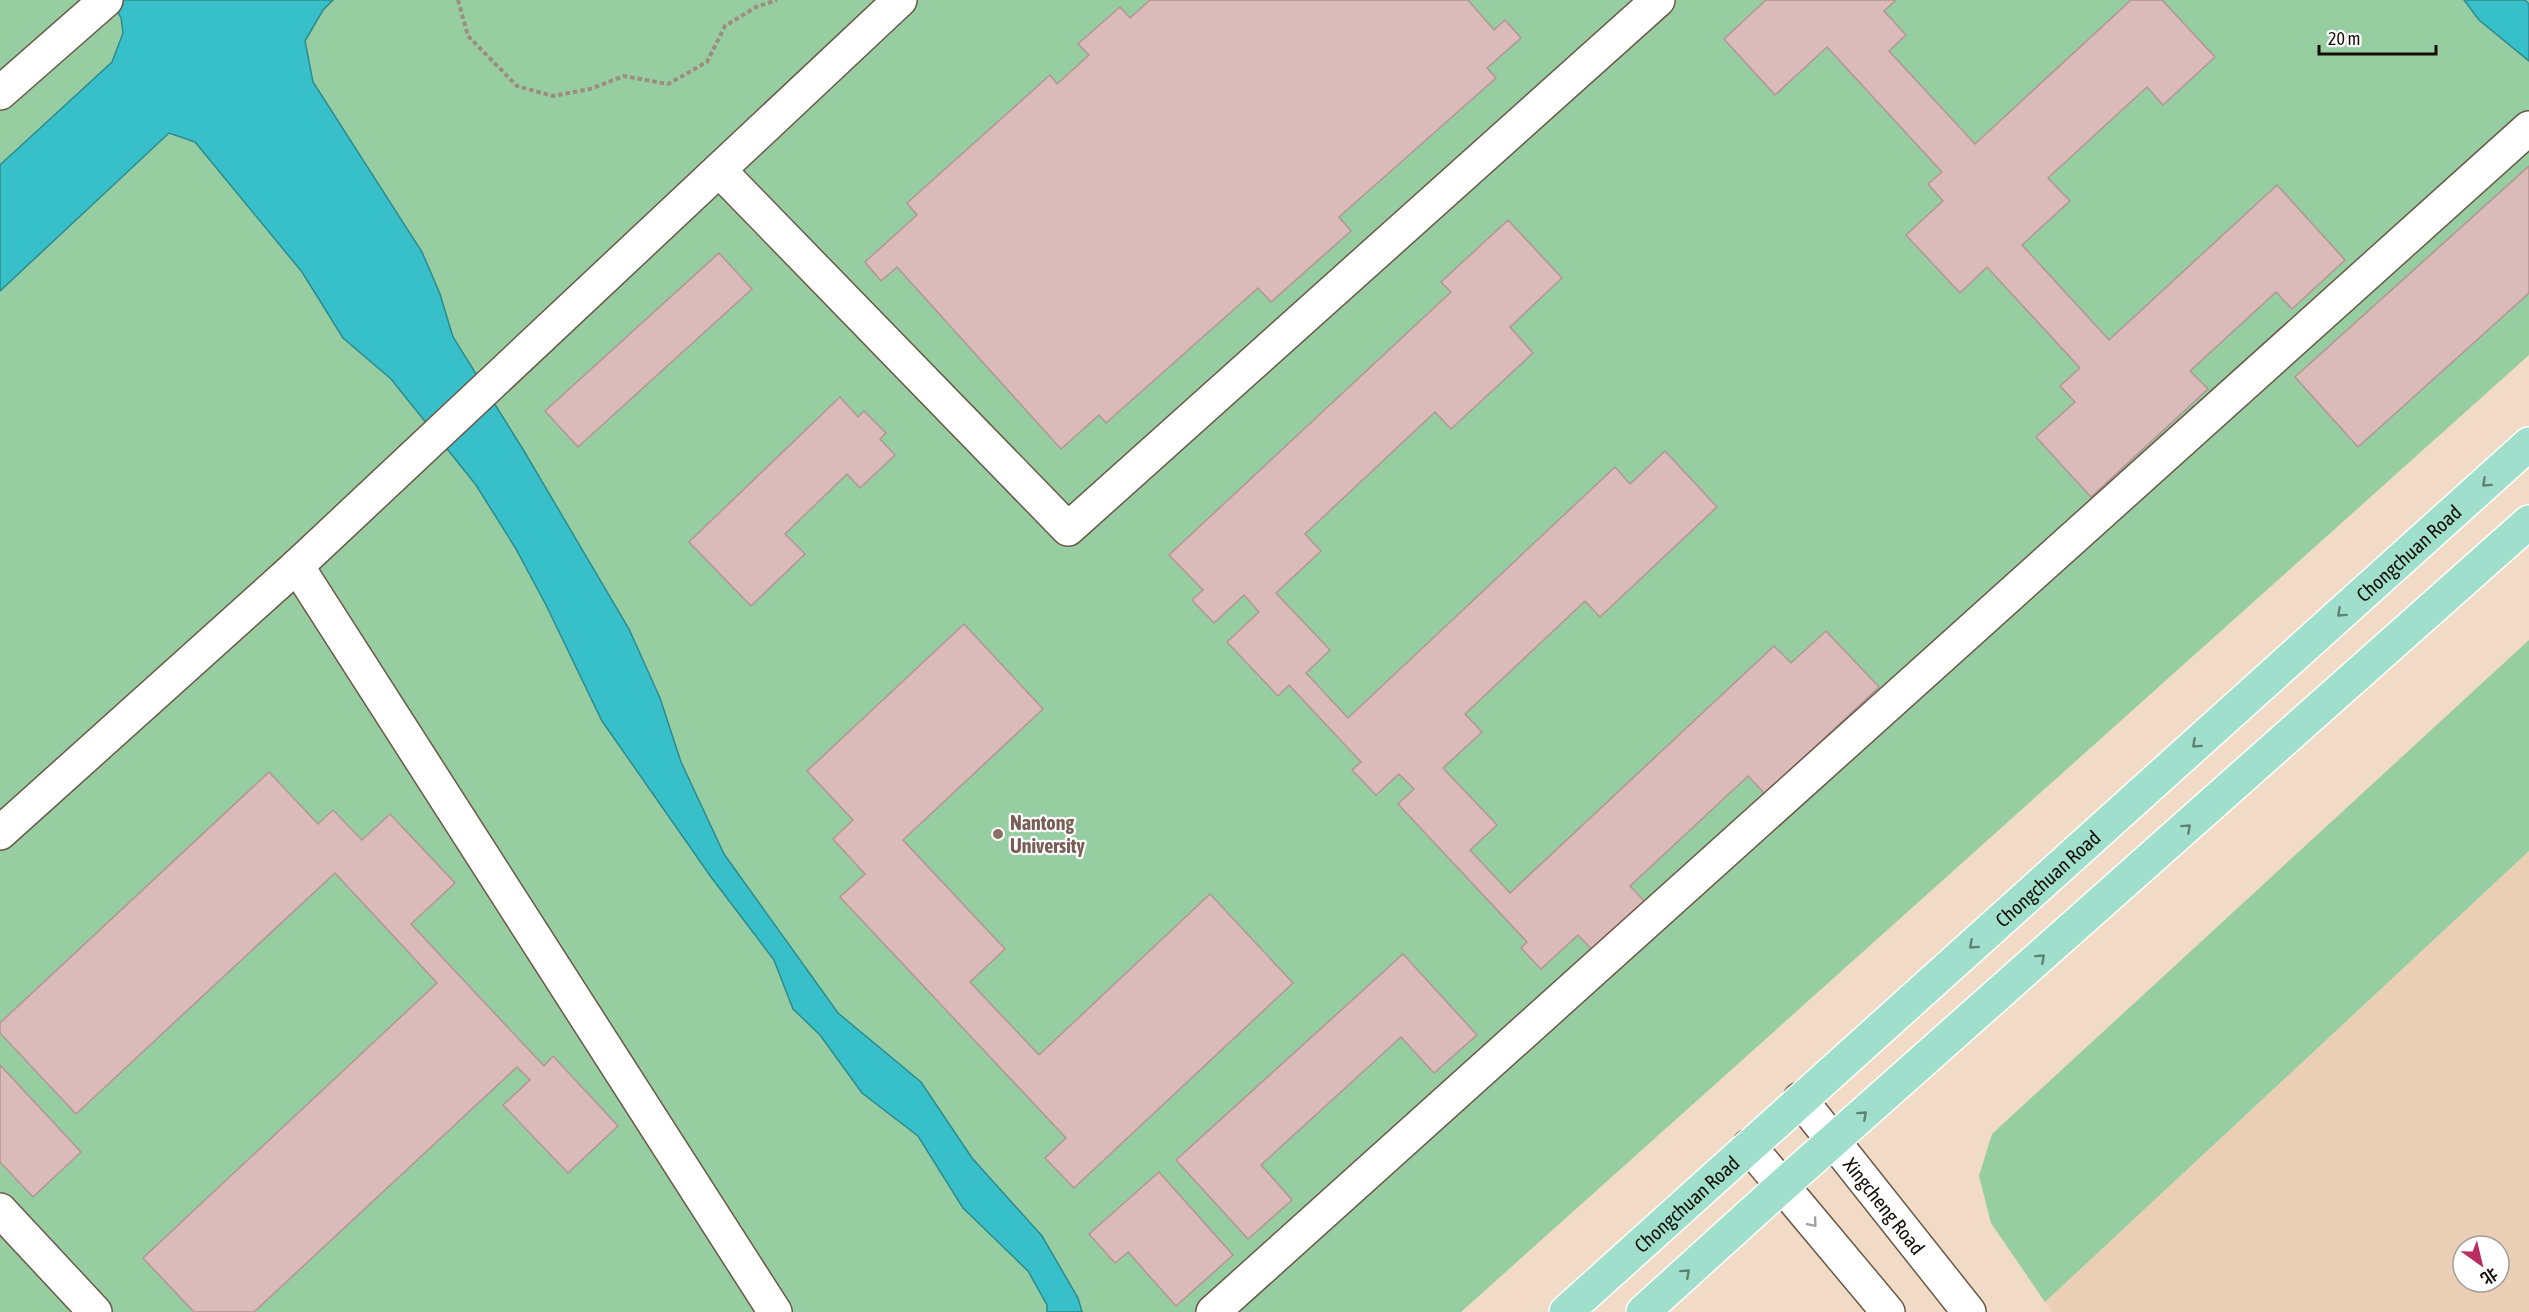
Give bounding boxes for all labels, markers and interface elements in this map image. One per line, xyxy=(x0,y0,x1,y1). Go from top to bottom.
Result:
scale bar xyxy=(2319,18,2436,56)
text: 20 m xyxy=(2328,28,2360,49)
one-way arrow xyxy=(2482,476,2492,487)
street label: Chongchuan Road xyxy=(2351,500,2465,606)
one-way arrow xyxy=(2337,606,2347,617)
one-way arrow xyxy=(2192,737,2202,748)
place label: Nantong University xyxy=(1010,811,1086,857)
one-way arrow xyxy=(2180,824,2191,835)
street label: Chongchuan Road xyxy=(1990,825,2104,931)
marker: Nantong University xyxy=(991,827,1005,841)
one-way arrow xyxy=(1969,937,1980,948)
one-way arrow xyxy=(2034,954,2045,965)
one-way arrow xyxy=(1857,1111,1867,1122)
street label: Chongchuan Road xyxy=(1629,1151,1743,1257)
street label: Xingcheng Road xyxy=(1839,1153,1930,1259)
one-way arrow xyxy=(1806,1216,1817,1227)
north arrow xyxy=(2451,1234,2511,1294)
text: 北 xyxy=(2478,1264,2501,1288)
one-way arrow xyxy=(1680,1269,1690,1280)

